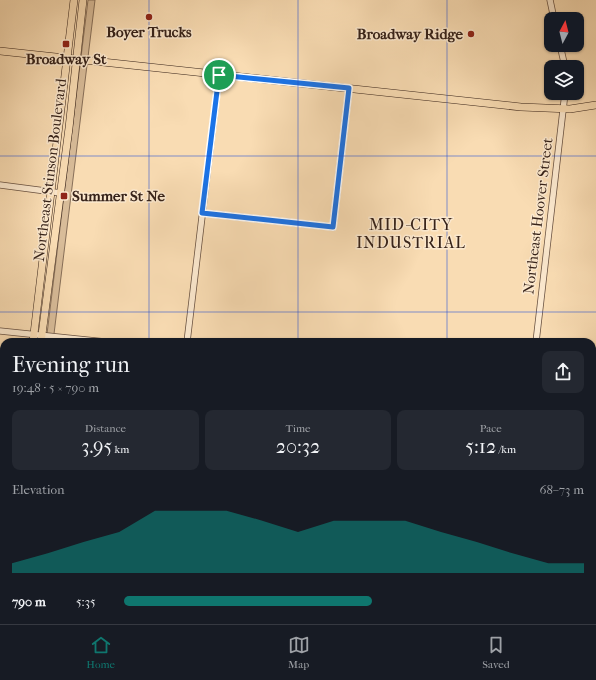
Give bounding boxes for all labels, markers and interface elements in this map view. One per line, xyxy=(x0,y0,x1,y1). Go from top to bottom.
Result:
marker: Boyer Trucks xyxy=(144,12,154,22)
north arrow xyxy=(544,12,584,52)
map controls xyxy=(544,12,584,100)
place label: Boyer Trucks xyxy=(106,23,192,41)
place label: Broadway Ridge xyxy=(357,25,464,43)
marker: Broadway Ridge xyxy=(466,29,476,39)
marker: Broadway St xyxy=(61,39,71,49)
place label: Broadway St xyxy=(26,50,107,68)
pin xyxy=(202,58,236,92)
button: layers xyxy=(544,60,584,100)
icon: arrive xyxy=(208,64,230,86)
street label: Northeast Stinson Boulevard xyxy=(30,77,70,262)
street label: Northeast Hoover Street xyxy=(519,136,557,295)
place label: Summer St Ne xyxy=(72,187,165,205)
marker: Summer St Ne xyxy=(59,191,69,201)
district label: MID-CITY INDUSTRIAL xyxy=(356,215,466,252)
button: share xyxy=(542,351,584,393)
text: Evening run xyxy=(12,352,130,378)
text: 19:48 · 5 × 790 m xyxy=(12,380,99,395)
text: Distance xyxy=(85,422,126,435)
text: Time xyxy=(285,422,310,435)
text: Pace xyxy=(480,422,502,435)
text: 3.95 xyxy=(81,435,112,458)
text: 20:32 xyxy=(276,435,320,458)
text: 5:12 xyxy=(465,435,496,458)
text: km xyxy=(112,443,129,456)
text: /km xyxy=(496,443,516,456)
text: Elevation xyxy=(12,482,65,497)
text: 68–73 m xyxy=(540,482,584,497)
text: 790 m xyxy=(12,594,46,609)
text: 5:35 xyxy=(76,594,96,609)
tab: Home xyxy=(86,634,115,671)
tab: Map xyxy=(288,634,310,671)
tab: Saved xyxy=(482,634,510,671)

